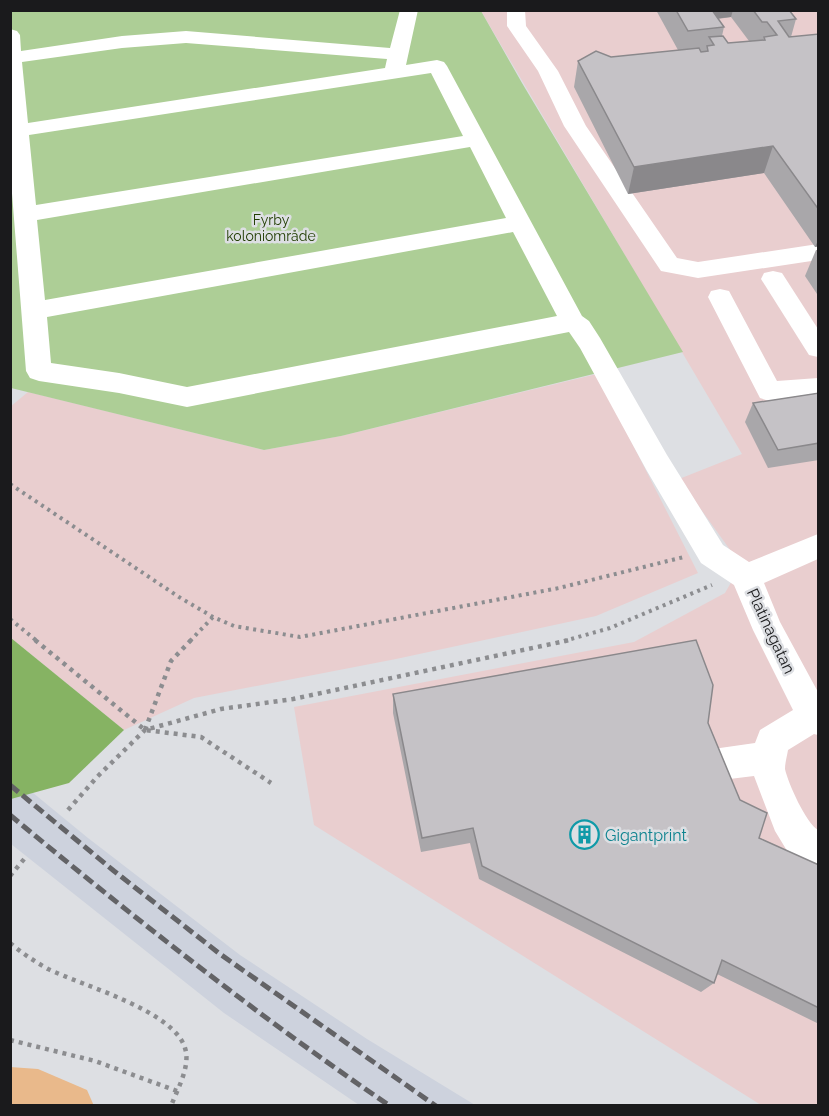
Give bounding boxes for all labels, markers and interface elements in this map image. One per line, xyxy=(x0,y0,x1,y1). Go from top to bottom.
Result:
park label: Fyrby koloniområde xyxy=(226,212,316,244)
street label: Platinagatan xyxy=(743,585,799,677)
building icon: Gigantprint xyxy=(568,819,600,851)
place label: Gigantprint xyxy=(605,826,687,845)

